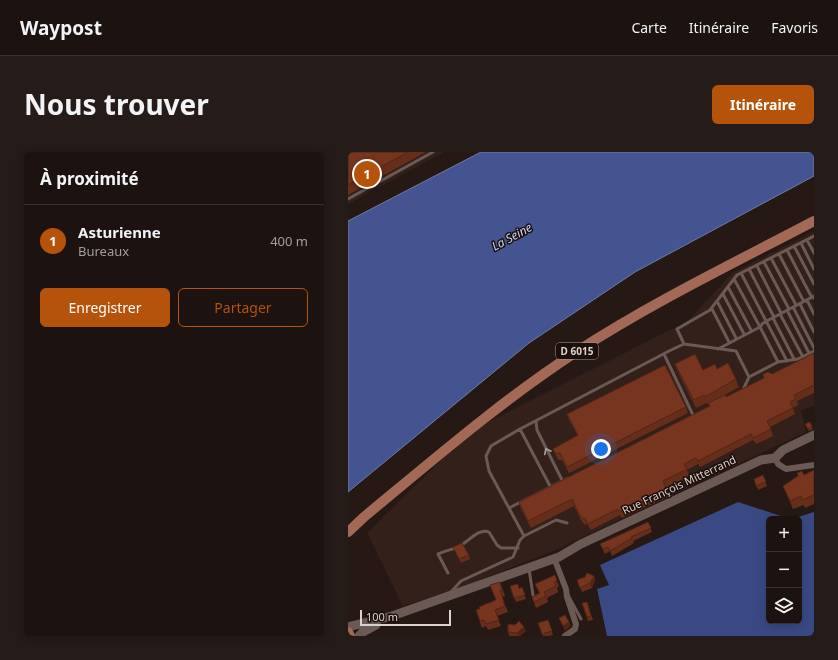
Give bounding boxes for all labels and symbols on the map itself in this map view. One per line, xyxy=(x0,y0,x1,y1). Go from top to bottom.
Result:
pin: 1 xyxy=(354,159,380,189)
water label: La Seine xyxy=(488,219,535,255)
road number: D 6015 xyxy=(556,343,598,359)
your location xyxy=(591,439,611,459)
one-way arrow xyxy=(544,448,552,455)
street label: Rue François Mitterrand xyxy=(619,452,738,518)
scale bar xyxy=(360,608,451,627)

